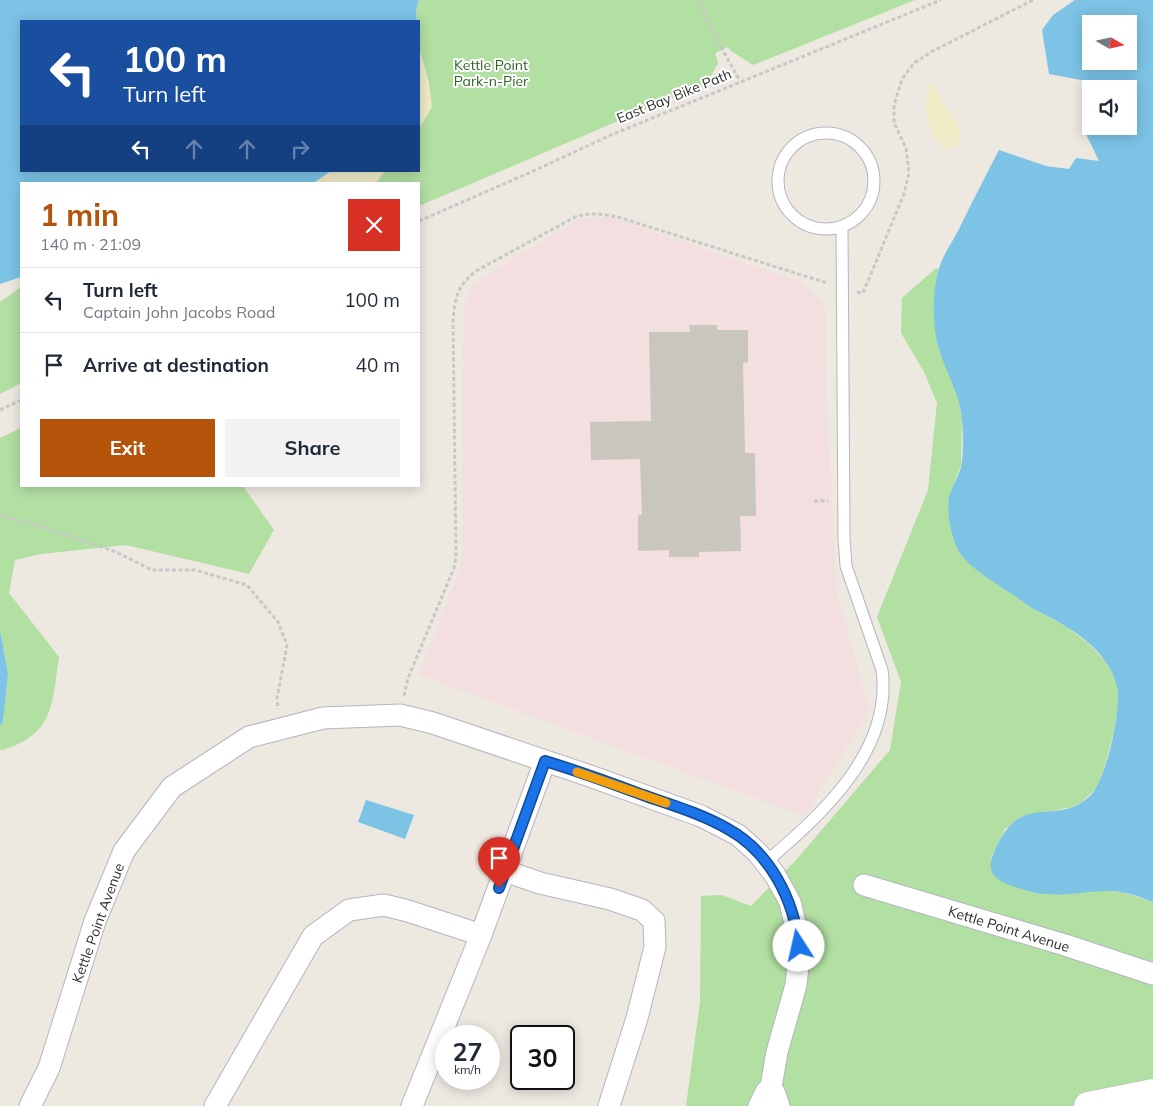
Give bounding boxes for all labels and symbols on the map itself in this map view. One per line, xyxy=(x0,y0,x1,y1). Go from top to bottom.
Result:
north arrow xyxy=(1082,15,1138,70)
park label: Kettle Point Park-n-Pier xyxy=(454,56,529,90)
street label: East Bay Bike Path xyxy=(614,65,734,127)
pin xyxy=(478,837,520,888)
street label: Kettle Point Avenue xyxy=(68,861,128,985)
street label: Kettle Point Avenue xyxy=(946,902,1072,956)
position arrow xyxy=(772,919,824,971)
speed limit sign: 30 xyxy=(510,1025,575,1090)

